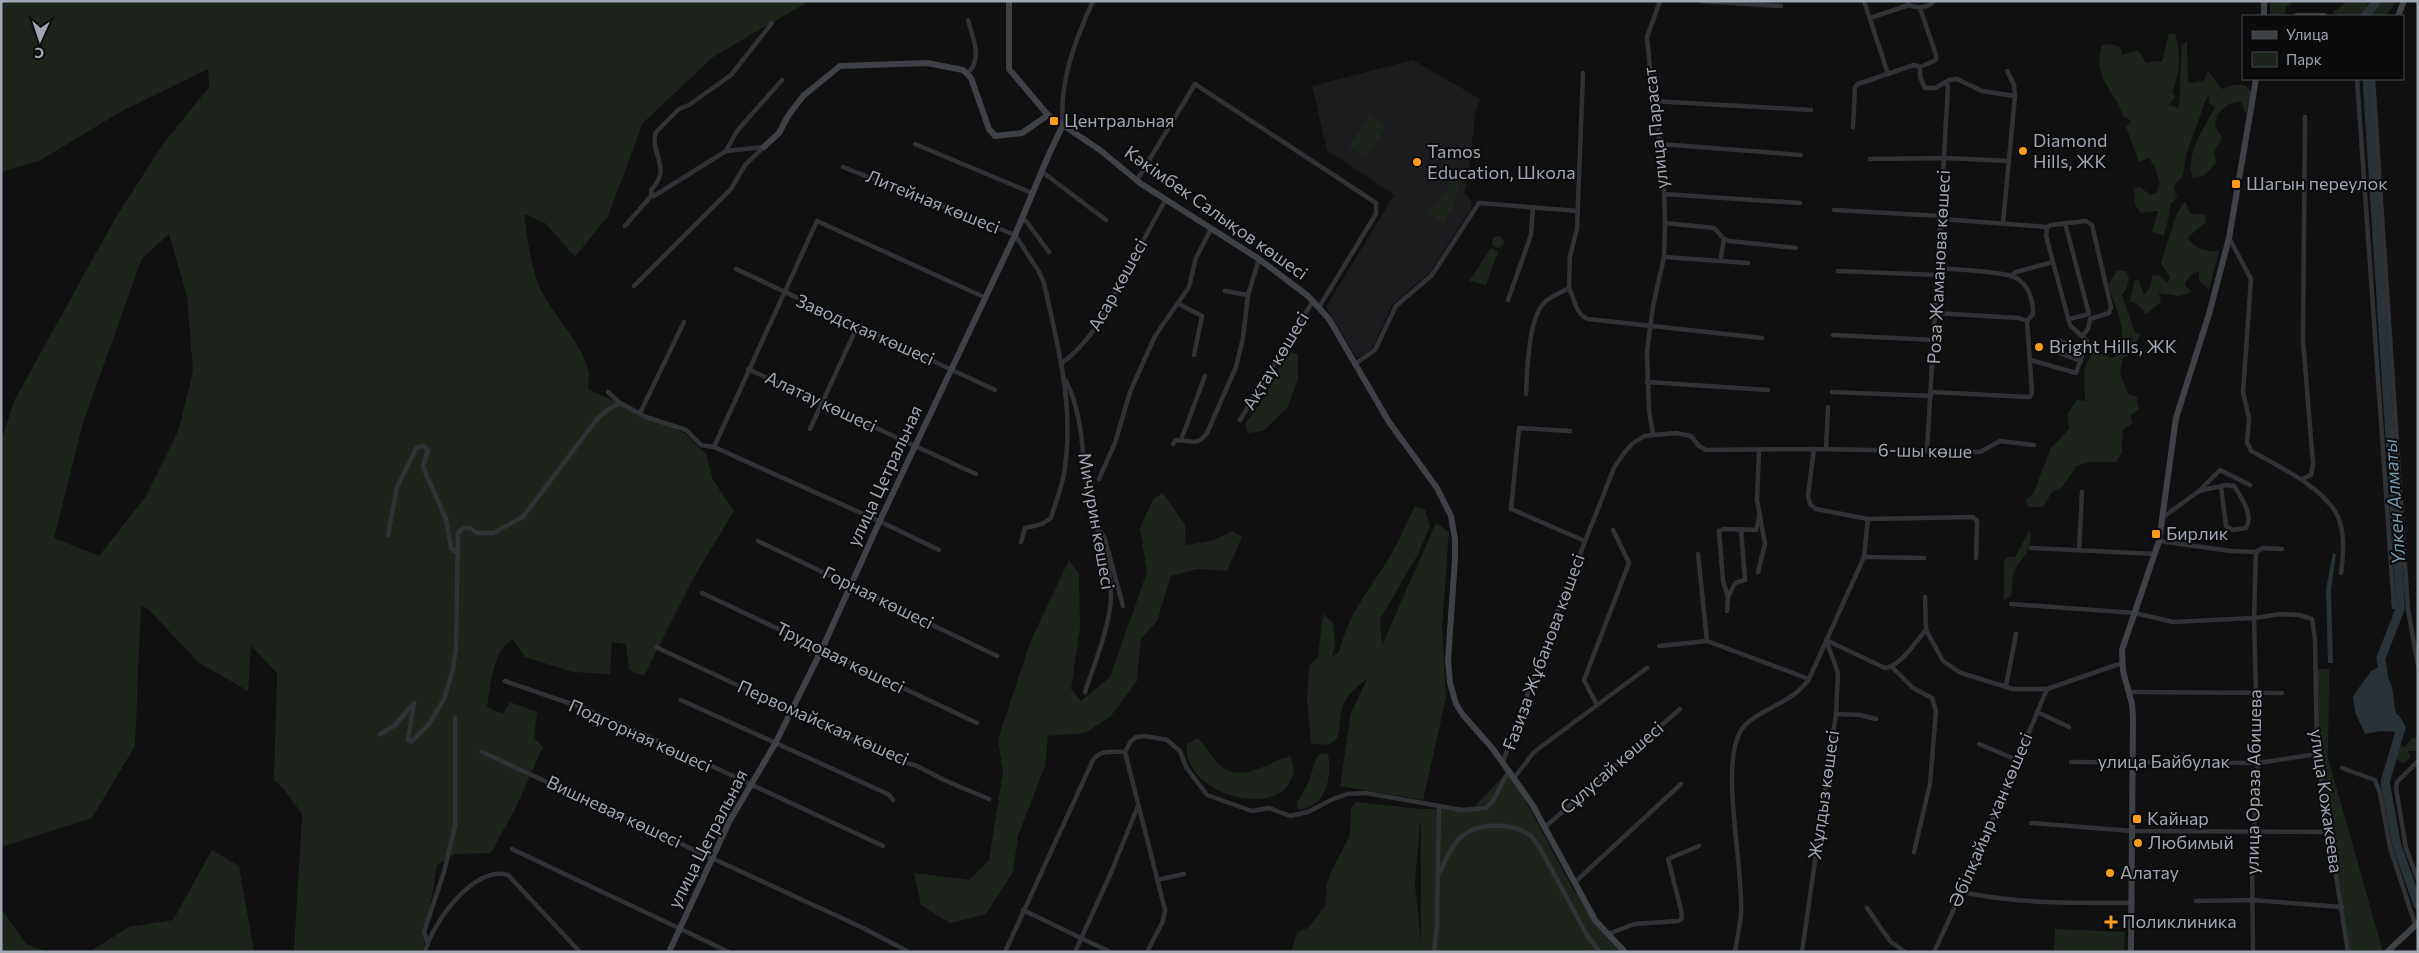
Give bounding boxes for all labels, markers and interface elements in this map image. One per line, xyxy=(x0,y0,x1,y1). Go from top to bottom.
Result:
north arrow xyxy=(15,15,65,65)
legend xyxy=(2242,15,2404,80)
text: Улица xyxy=(2286,25,2328,43)
text: С xyxy=(34,45,45,62)
text: Парк xyxy=(2286,50,2322,68)
street label: улица Парасат xyxy=(1638,66,1672,190)
place label: Центральная xyxy=(1064,109,1175,131)
marker: Центральная xyxy=(1048,115,1060,127)
place label: Diamond Hills, ЖК xyxy=(2033,129,2107,172)
street label: Кәкімбек Салықов көшесі xyxy=(1121,140,1312,284)
place label: Tamos Education, Школа xyxy=(1427,140,1576,183)
marker: Diamond Hills, ЖК xyxy=(2017,145,2029,157)
marker: Tamos Education, Школа xyxy=(1411,156,1423,168)
street label: Литейная көшесі xyxy=(863,164,1004,238)
street label: Роза Жаманова көшесі xyxy=(1922,169,1954,365)
place label: Шагын переулок xyxy=(2246,172,2388,194)
marker: Шагын переулок xyxy=(2230,178,2242,190)
street label: Асар көшесі xyxy=(1083,235,1152,335)
street label: Заводская көшесі xyxy=(793,289,938,369)
street label: Ақтау көшесі xyxy=(1237,307,1313,413)
place label: Bright Hills, ЖК xyxy=(2049,335,2177,357)
marker: Bright Hills, ЖК xyxy=(2033,341,2045,353)
street label: Алатау көшесі xyxy=(762,366,881,437)
street label: улица Цетральная xyxy=(842,402,926,550)
street label: 6-шы көше xyxy=(1878,438,1972,462)
water label: Үлкен Алматы xyxy=(2378,438,2409,566)
street label: Мичурин көшесі xyxy=(1074,451,1120,591)
place label: Бирлик xyxy=(2166,522,2229,544)
marker: Бирлик xyxy=(2150,528,2162,540)
street label: Ғазиза Жұбанова көшесі xyxy=(1497,550,1589,753)
street label: Горная көшесі xyxy=(819,561,937,633)
street label: Трудовая көшесі xyxy=(773,617,908,698)
street label: Первомайская көшесі xyxy=(734,674,912,770)
street label: улица Ораза Абишева xyxy=(2240,689,2266,875)
street label: Подгорная көшесі xyxy=(566,694,715,776)
street label: Сұлусай көшесі xyxy=(1555,716,1668,818)
street label: улица Кожакеева xyxy=(2306,727,2348,874)
street label: Жұлдыз көшесі xyxy=(1803,729,1843,861)
street label: Әбілқайыр хан көшесі xyxy=(1943,729,2037,910)
street label: улица Байбулак xyxy=(2098,750,2231,772)
street label: улица Цетральная xyxy=(663,765,752,912)
street label: Вишневая көшесі xyxy=(543,770,685,852)
place label: Кайнар xyxy=(2147,807,2209,829)
marker: Кайнар xyxy=(2131,813,2143,825)
place label: Любимый xyxy=(2148,831,2234,853)
marker: Любимый xyxy=(2132,837,2144,849)
place label: Алатау xyxy=(2120,861,2179,883)
marker: Алатау xyxy=(2104,867,2116,879)
place label: Поликлиника xyxy=(2122,910,2237,932)
marker: Поликлиника xyxy=(2104,915,2118,929)

